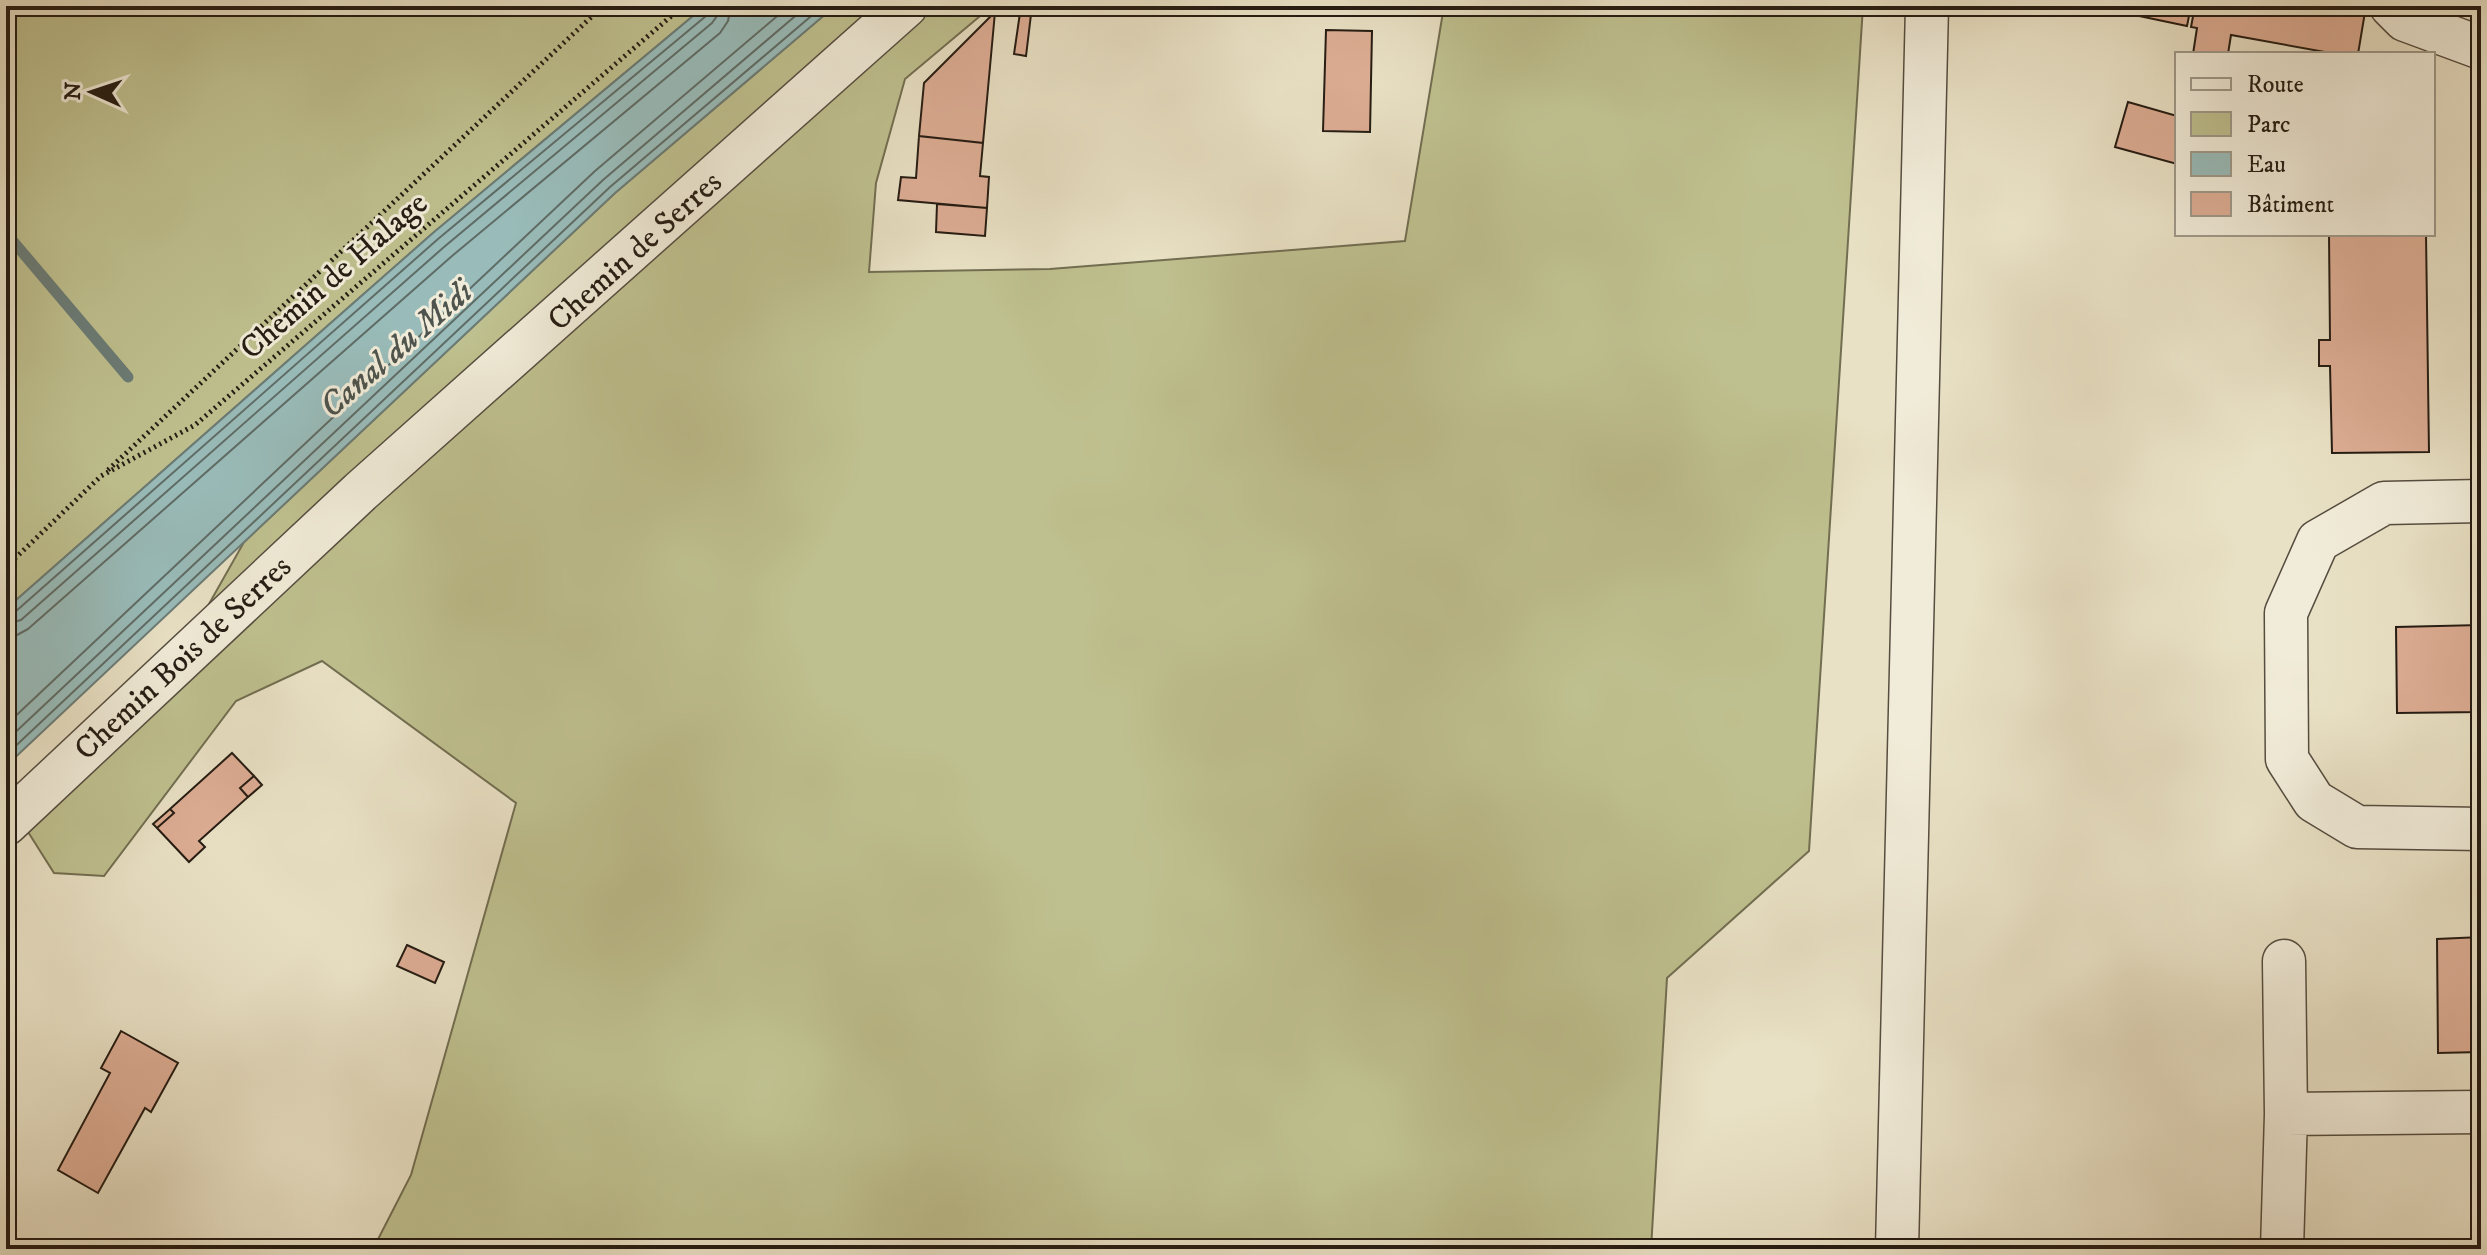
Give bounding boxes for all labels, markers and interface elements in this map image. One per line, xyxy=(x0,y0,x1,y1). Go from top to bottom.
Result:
north arrow xyxy=(52,52,132,132)
legend xyxy=(2175,52,2435,236)
text: Route xyxy=(2247,70,2304,100)
text: N xyxy=(60,81,87,101)
text: Parc xyxy=(2247,110,2290,140)
text: Eau xyxy=(2247,150,2286,180)
street label: Chemin de Serres xyxy=(540,163,731,340)
street label: Chemin de Halage xyxy=(232,184,436,369)
text: Bâtiment xyxy=(2247,190,2335,220)
water label: Canal du Midi xyxy=(311,270,483,428)
street label: Chemin Bois de Serres xyxy=(66,547,300,769)

